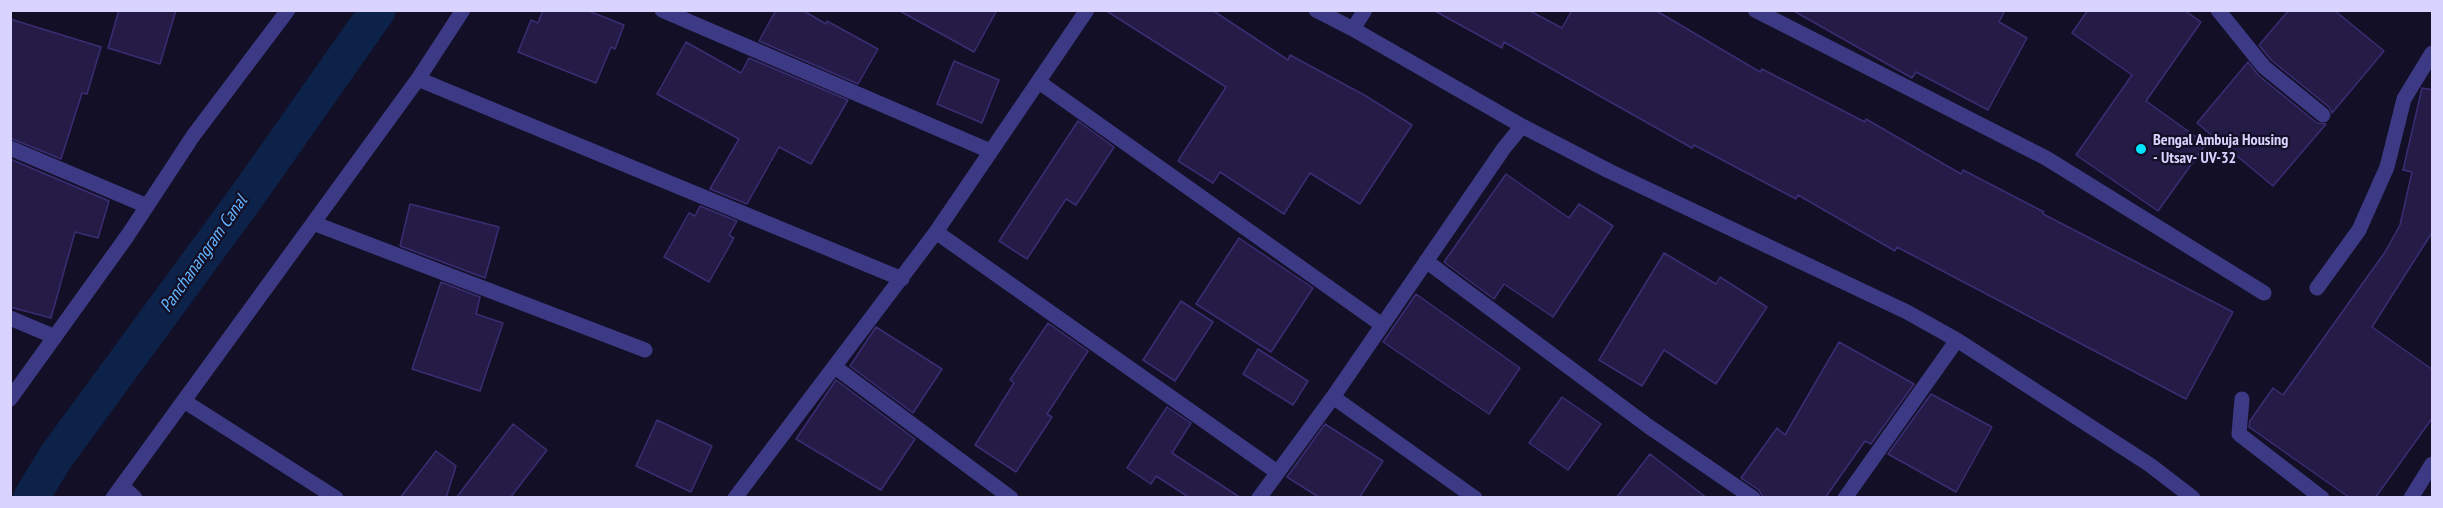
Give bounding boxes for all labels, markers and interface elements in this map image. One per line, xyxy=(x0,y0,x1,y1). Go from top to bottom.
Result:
place label: Bengal Ambuja Housing - Utsav- UV-32 xyxy=(2153,130,2288,168)
marker: Bengal Ambuja Housing - Utsav- UV-32 xyxy=(2134,142,2148,156)
water label: Panchanangram Canal xyxy=(156,192,252,316)

